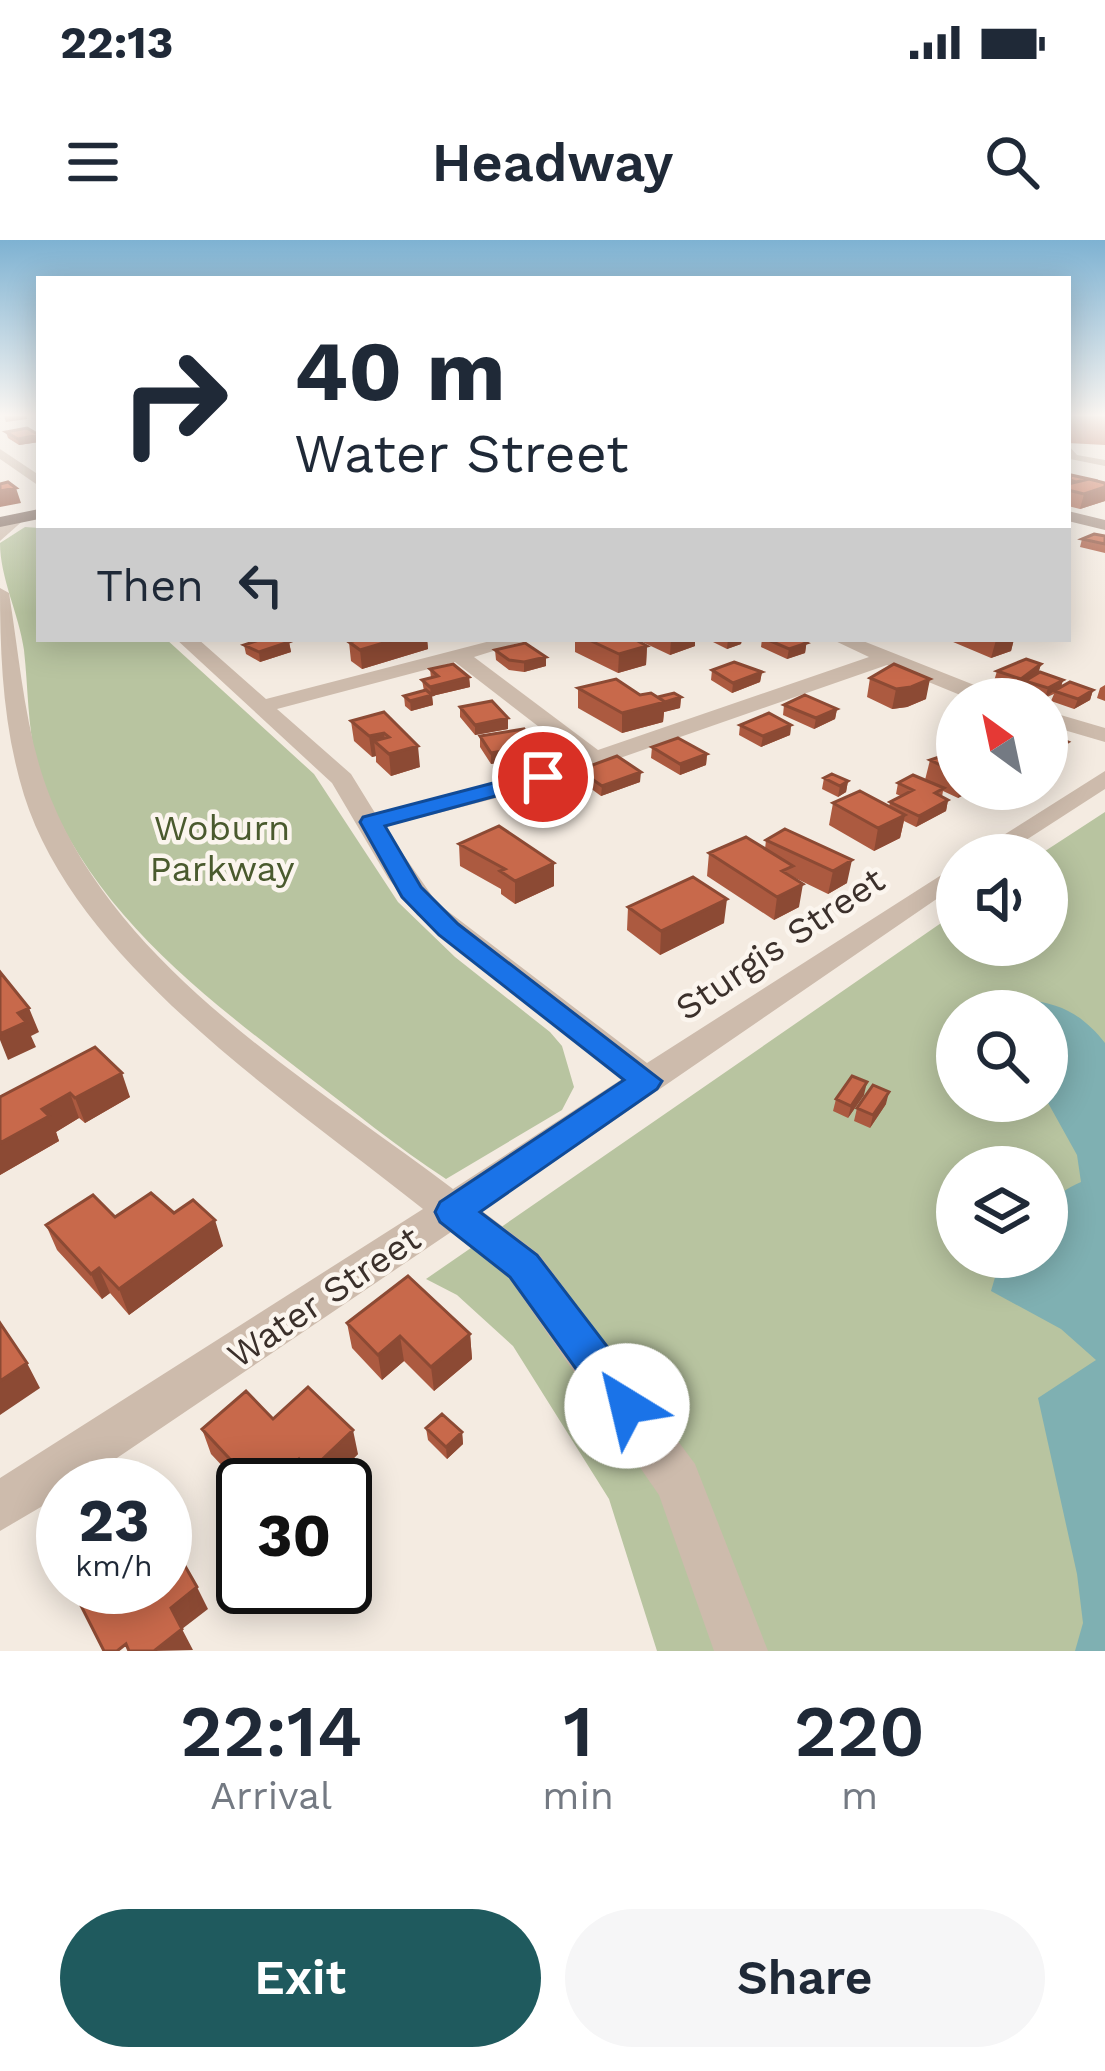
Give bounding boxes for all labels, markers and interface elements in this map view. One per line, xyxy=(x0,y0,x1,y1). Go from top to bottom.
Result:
text: 22:13 xyxy=(60,16,173,69)
icon: menu xyxy=(60,129,126,195)
icon: search xyxy=(979,129,1045,195)
text: Headway xyxy=(432,131,673,194)
text: 40 m xyxy=(294,322,505,420)
icon: right xyxy=(96,324,252,480)
text: Water Street xyxy=(294,422,629,485)
icon: left xyxy=(228,552,294,618)
text: Then xyxy=(96,559,204,612)
north arrow xyxy=(936,678,1068,810)
map controls xyxy=(936,678,1068,1278)
pin xyxy=(492,726,594,828)
icon: arrive xyxy=(510,744,576,810)
park label: Woburn Parkway xyxy=(149,807,295,890)
button: sound xyxy=(936,834,1068,966)
street label: Sturgis Street xyxy=(668,859,892,1029)
button: search xyxy=(936,990,1068,1122)
button: layers xyxy=(936,1146,1068,1278)
street label: Water Street xyxy=(220,1217,428,1377)
position arrow xyxy=(564,1343,690,1469)
speed limit sign: 30 xyxy=(216,1458,372,1614)
text: 23 xyxy=(78,1485,150,1556)
text: km/h xyxy=(75,1548,153,1583)
text: 22:14 xyxy=(180,1689,362,1773)
text: 1 xyxy=(563,1689,593,1773)
text: 220 xyxy=(794,1689,925,1773)
text: Arrival xyxy=(210,1773,332,1818)
text: min xyxy=(542,1773,614,1818)
text: m xyxy=(841,1773,878,1818)
button: Exit xyxy=(60,1909,541,2047)
button: Share xyxy=(565,1909,1045,2047)

